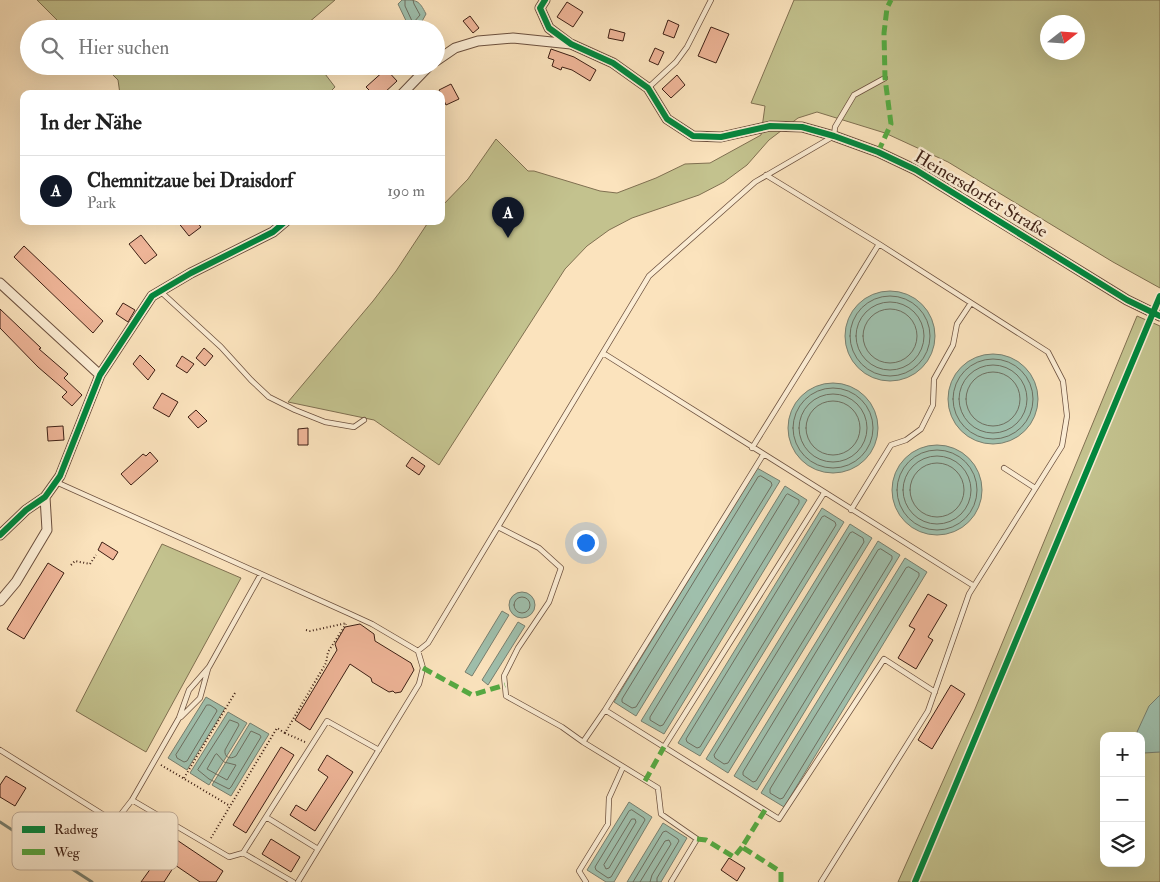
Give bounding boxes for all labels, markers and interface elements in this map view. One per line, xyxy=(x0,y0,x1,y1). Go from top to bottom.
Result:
north arrow xyxy=(1040,15,1085,60)
search box xyxy=(20,20,445,75)
icon: search xyxy=(38,34,66,62)
text: Hier suchen xyxy=(78,36,169,60)
text: In der Nähe xyxy=(40,109,142,136)
street label: Heinersdorfer Straße xyxy=(910,145,1052,243)
text: Chemnitzaue bei Draisdorf xyxy=(87,169,293,193)
text: A xyxy=(51,181,61,201)
text: 190 m xyxy=(387,181,425,201)
text: Park xyxy=(87,193,116,213)
pin: A xyxy=(492,197,524,238)
your location xyxy=(573,530,599,556)
map controls xyxy=(1100,732,1145,867)
button: + xyxy=(1100,732,1145,777)
button: − xyxy=(1100,777,1145,822)
legend xyxy=(12,812,178,870)
text: Radweg xyxy=(54,821,99,838)
button: layers xyxy=(1100,822,1145,867)
text: Weg xyxy=(53,844,81,861)

